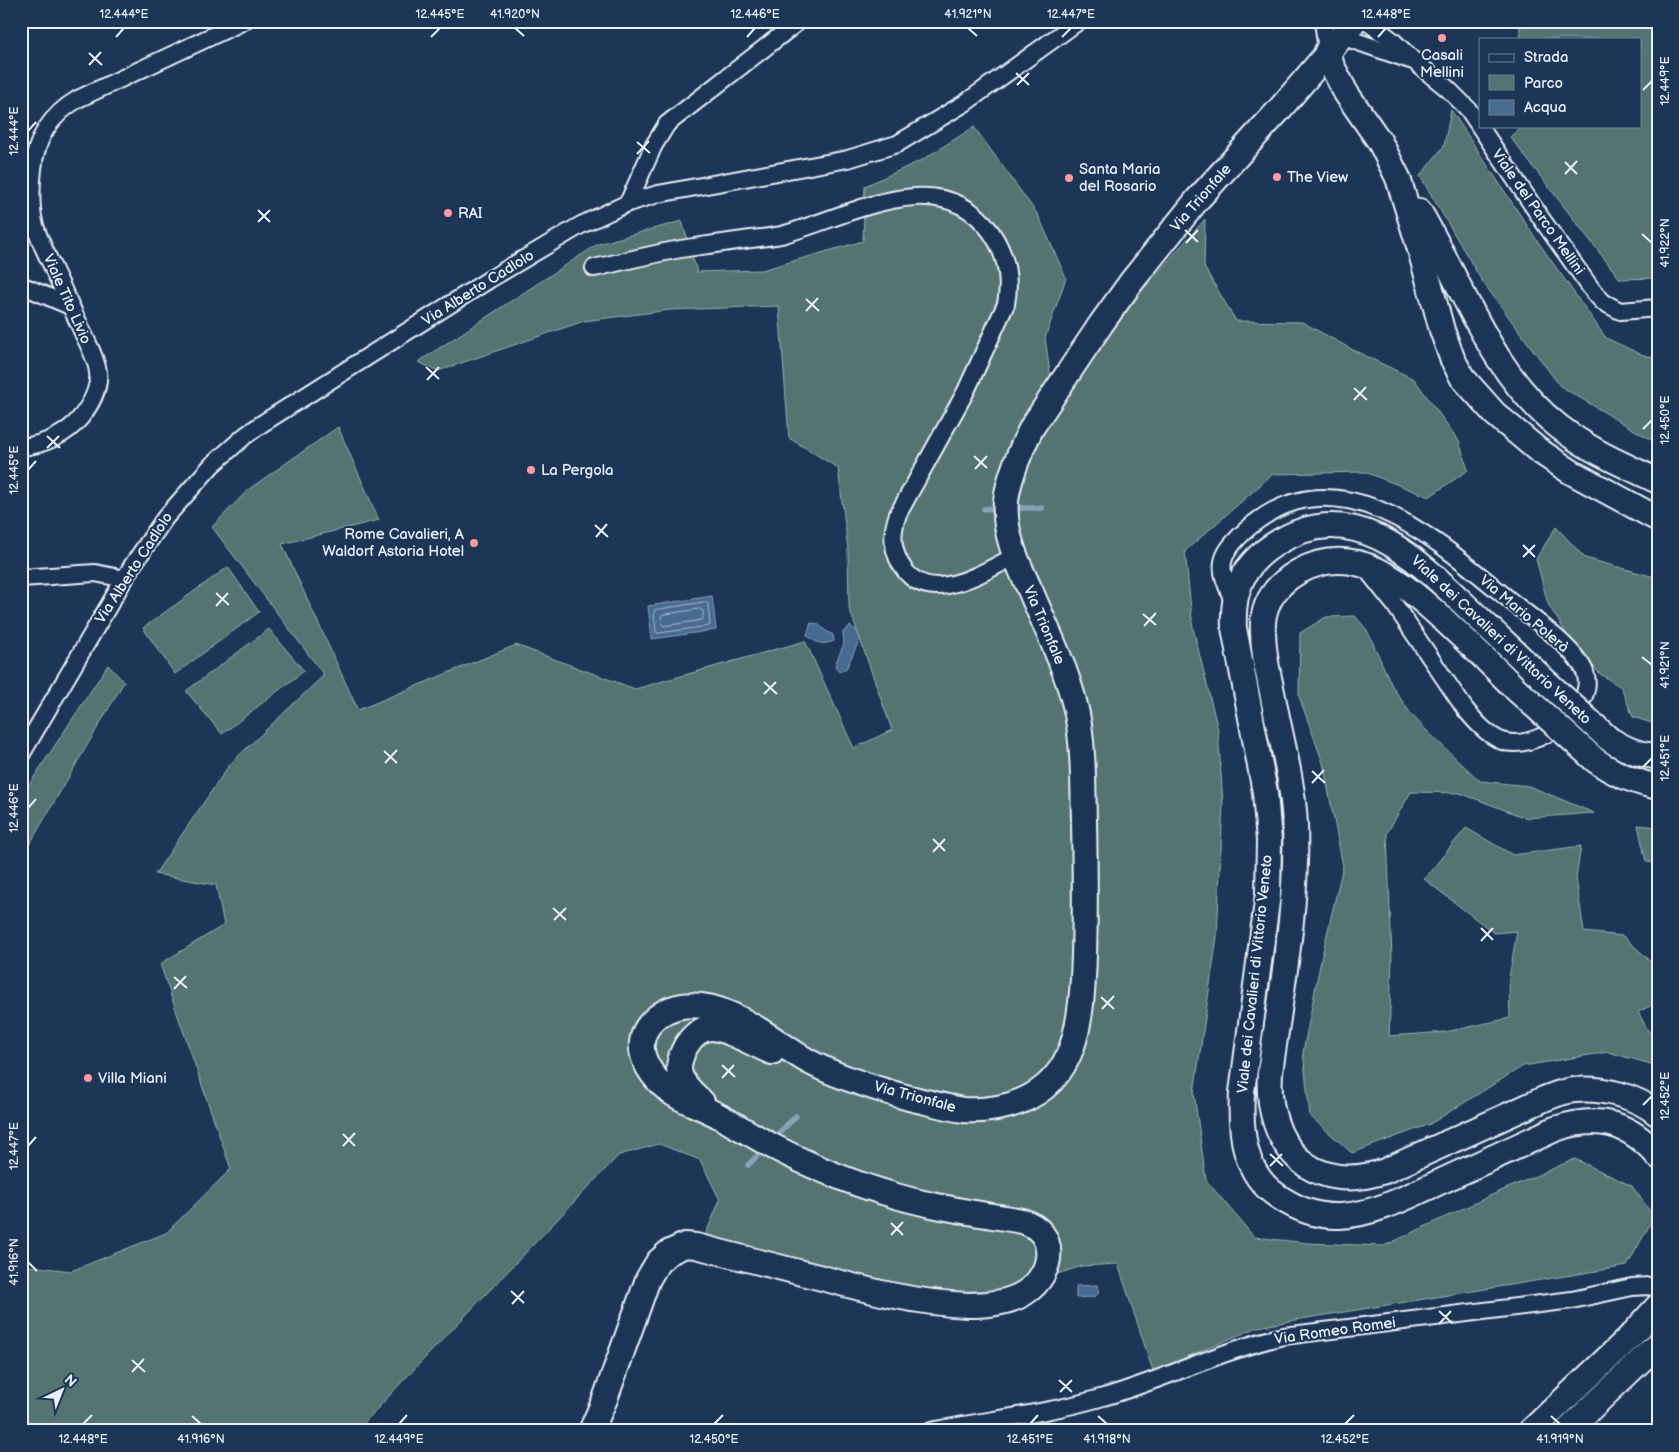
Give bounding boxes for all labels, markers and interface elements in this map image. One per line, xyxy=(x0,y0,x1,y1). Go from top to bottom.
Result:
text: 12.444°E xyxy=(100,7,149,22)
text: 12.445°E xyxy=(416,7,465,22)
text: 41.920°N xyxy=(490,7,540,22)
text: 12.446°E xyxy=(730,7,780,22)
text: 41.921°N xyxy=(944,7,992,22)
text: 12.447°E xyxy=(1047,7,1095,22)
text: 12.448°E xyxy=(1361,7,1411,22)
marker: Casali Mellini xyxy=(1436,32,1448,44)
legend xyxy=(1479,38,1642,128)
place label: Casali Mellini xyxy=(1420,46,1464,82)
text: Strada xyxy=(1524,48,1568,67)
text: 12.449°E xyxy=(1658,56,1673,106)
text: Parco xyxy=(1524,74,1563,93)
text: Acqua xyxy=(1524,98,1566,117)
text: 12.444°E xyxy=(7,106,22,155)
street label: Viale del Parco Mellini xyxy=(1487,145,1589,279)
place label: Santa Maria del Rosario xyxy=(1079,160,1161,196)
street label: Via Trionfale xyxy=(1166,160,1236,236)
place label: The View xyxy=(1287,168,1348,187)
marker: The View xyxy=(1271,171,1283,183)
marker: Santa Maria del Rosario xyxy=(1063,172,1075,184)
place label: RAI xyxy=(458,204,483,223)
marker: RAI xyxy=(442,207,454,219)
text: 41.922°N xyxy=(1658,218,1673,268)
street label: Via Alberto Cadlolo xyxy=(418,246,538,330)
street label: Viale Tito Livio xyxy=(39,251,95,347)
text: 12.450°E xyxy=(1658,396,1673,444)
text: 12.445°E xyxy=(7,445,22,494)
place label: La Pergola xyxy=(541,461,614,480)
marker: La Pergola xyxy=(525,464,537,476)
street label: Via Alberto Cadlolo xyxy=(91,509,177,627)
place label: Rome Cavalieri, A Waldorf Astoria Hotel xyxy=(322,525,465,561)
marker: Rome Cavalieri, A Waldorf Astoria Hotel xyxy=(468,537,480,549)
street label: Viale dei Cavalieri di Vittorio Veneto xyxy=(1407,551,1595,729)
street label: Via Mario Polerà xyxy=(1475,571,1573,657)
street label: Via Trionfale xyxy=(1019,583,1069,667)
text: 41.921°N xyxy=(1658,641,1673,689)
text: 12.451°E xyxy=(1658,735,1673,781)
text: 12.446°E xyxy=(7,783,22,833)
street label: Viale dei Cavalieri di Vittorio Veneto xyxy=(1233,854,1277,1094)
place label: Villa Miani xyxy=(98,1069,167,1088)
marker: Villa Miani xyxy=(82,1072,94,1084)
text: 12.452°E xyxy=(1658,1072,1673,1120)
street label: Via Trionfale xyxy=(872,1077,958,1117)
text: 12.447°E xyxy=(7,1122,22,1170)
text: 41.916°N xyxy=(7,1238,22,1286)
street label: Via Romeo Romei xyxy=(1273,1313,1397,1349)
north arrow xyxy=(38,1364,88,1414)
text: N xyxy=(61,1371,80,1391)
text: 12.448°E xyxy=(58,1432,108,1447)
text: 41.916°N xyxy=(177,1432,225,1447)
text: 12.449°E xyxy=(374,1432,424,1447)
text: 12.450°E xyxy=(690,1432,738,1447)
text: 12.451°E xyxy=(1007,1432,1053,1447)
text: 41.918°N xyxy=(1083,1432,1131,1447)
text: 12.452°E xyxy=(1321,1432,1369,1447)
text: 41.919°N xyxy=(1536,1432,1584,1447)

